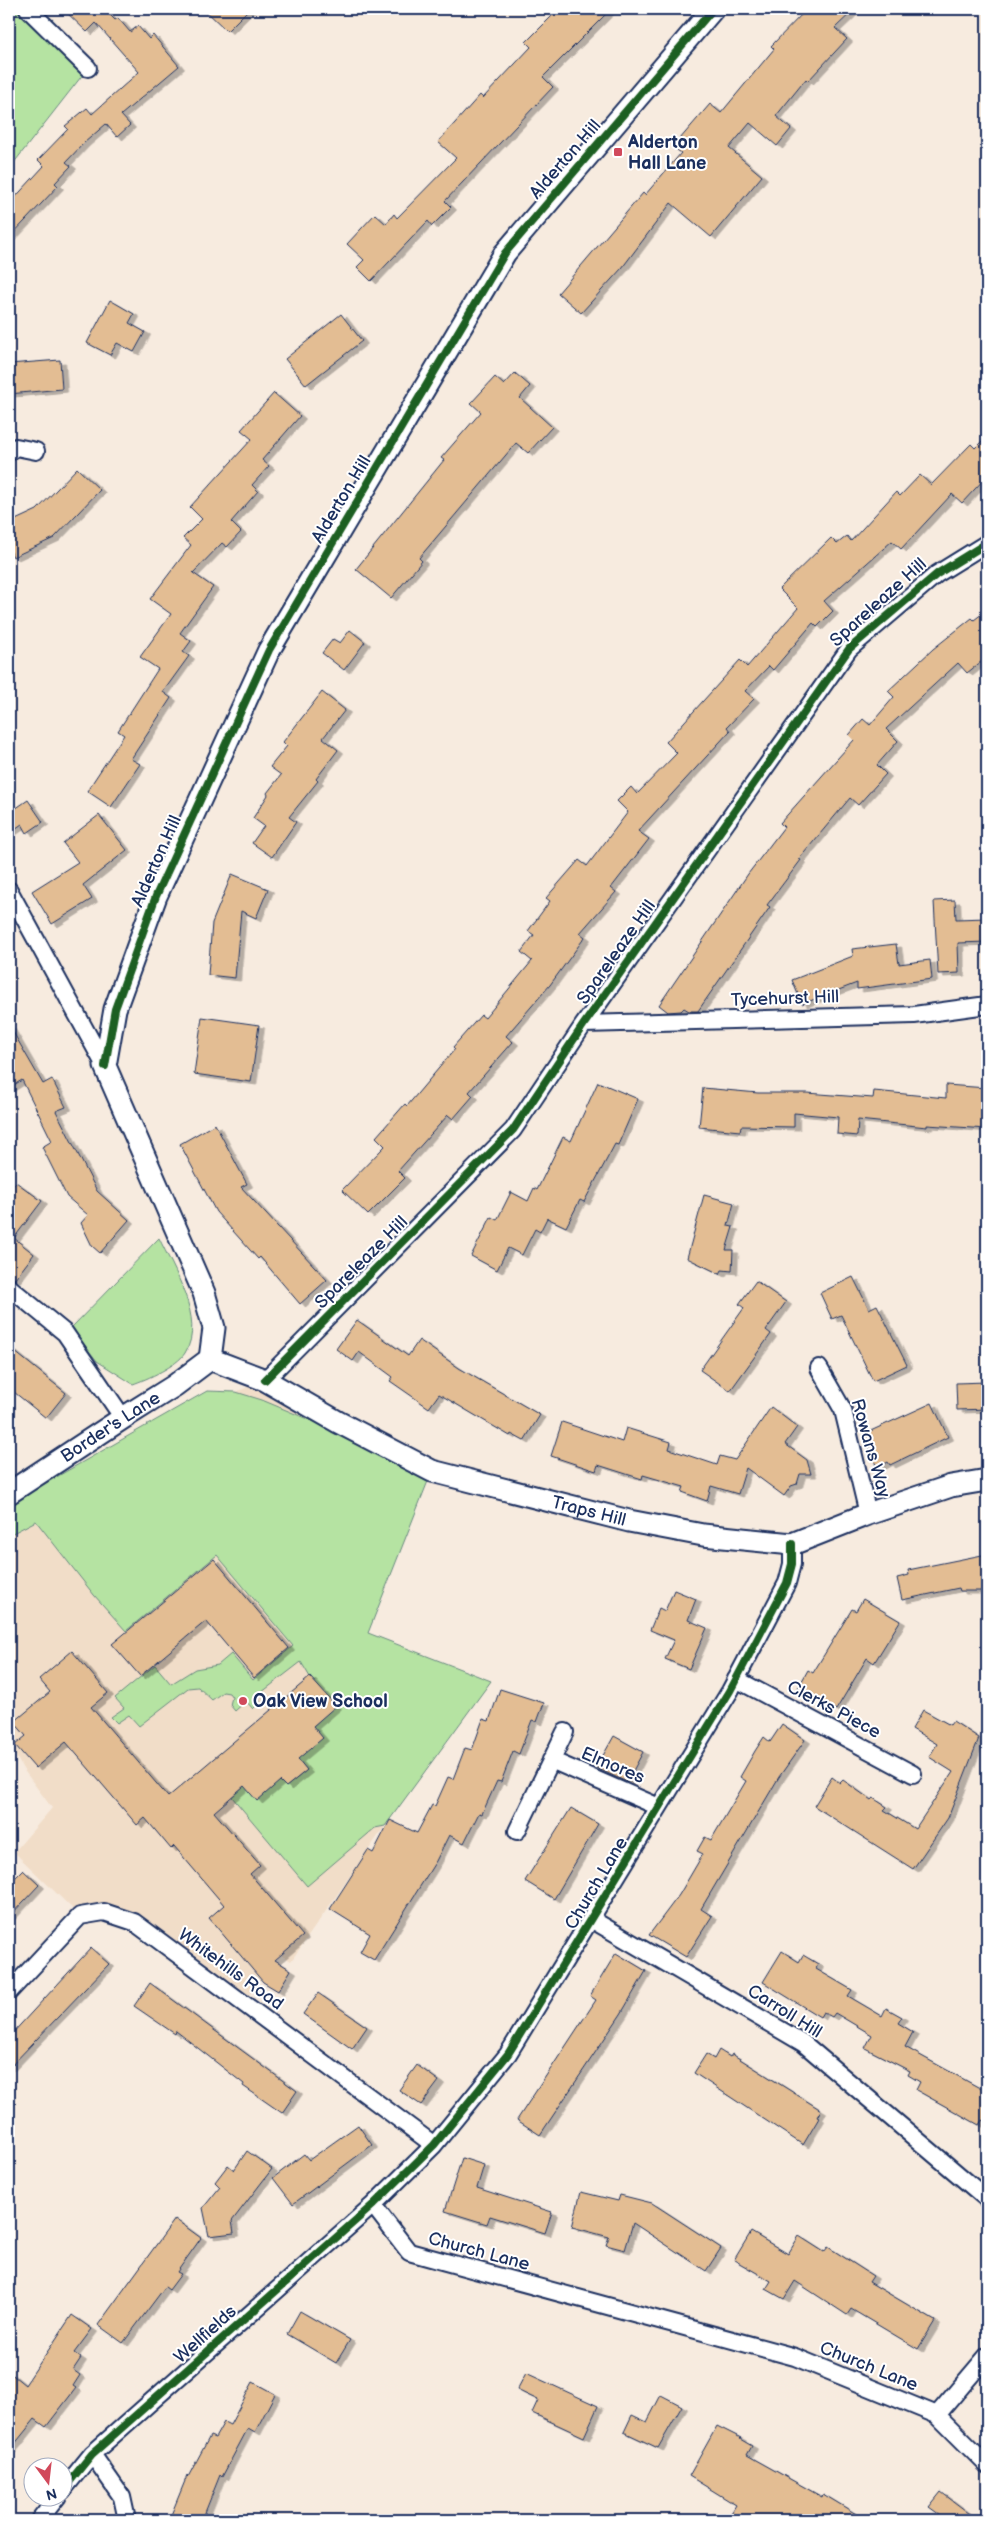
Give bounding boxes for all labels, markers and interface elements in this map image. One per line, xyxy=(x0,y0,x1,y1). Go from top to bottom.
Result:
street label: Alderton Hill xyxy=(525,115,606,203)
place label: Alderton Hall Lane xyxy=(627,132,706,174)
marker: Alderton Hall Lane xyxy=(612,146,624,158)
street label: Alderton Hill xyxy=(307,452,376,547)
street label: Spareleaze Hill xyxy=(826,554,931,651)
street label: Alderton Hill xyxy=(127,812,186,910)
street label: Spareleaze Hill xyxy=(573,896,660,1008)
street label: Tycehurst Hill xyxy=(731,986,840,1011)
street label: Spareleaze Hill xyxy=(311,1212,412,1313)
street label: Border's Lane xyxy=(57,1387,164,1467)
street label: Rowans Way xyxy=(846,1396,895,1501)
street label: Traps Hill xyxy=(549,1492,628,1531)
street label: Clerks Piece xyxy=(783,1676,884,1743)
place label: Oak View School xyxy=(253,1691,388,1712)
marker: Oak View School xyxy=(237,1695,249,1707)
street label: Elmores xyxy=(578,1743,648,1788)
street label: Church Lane xyxy=(561,1833,632,1933)
street label: Whitehills Road xyxy=(174,1924,287,2015)
street label: Carroll Hill xyxy=(743,1980,826,2043)
street label: Church Lane xyxy=(426,2228,532,2275)
street label: Wellfields xyxy=(170,2301,241,2368)
street label: Church Lane xyxy=(817,2337,921,2396)
north arrow xyxy=(22,2456,72,2506)
text: N xyxy=(44,2485,59,2504)

